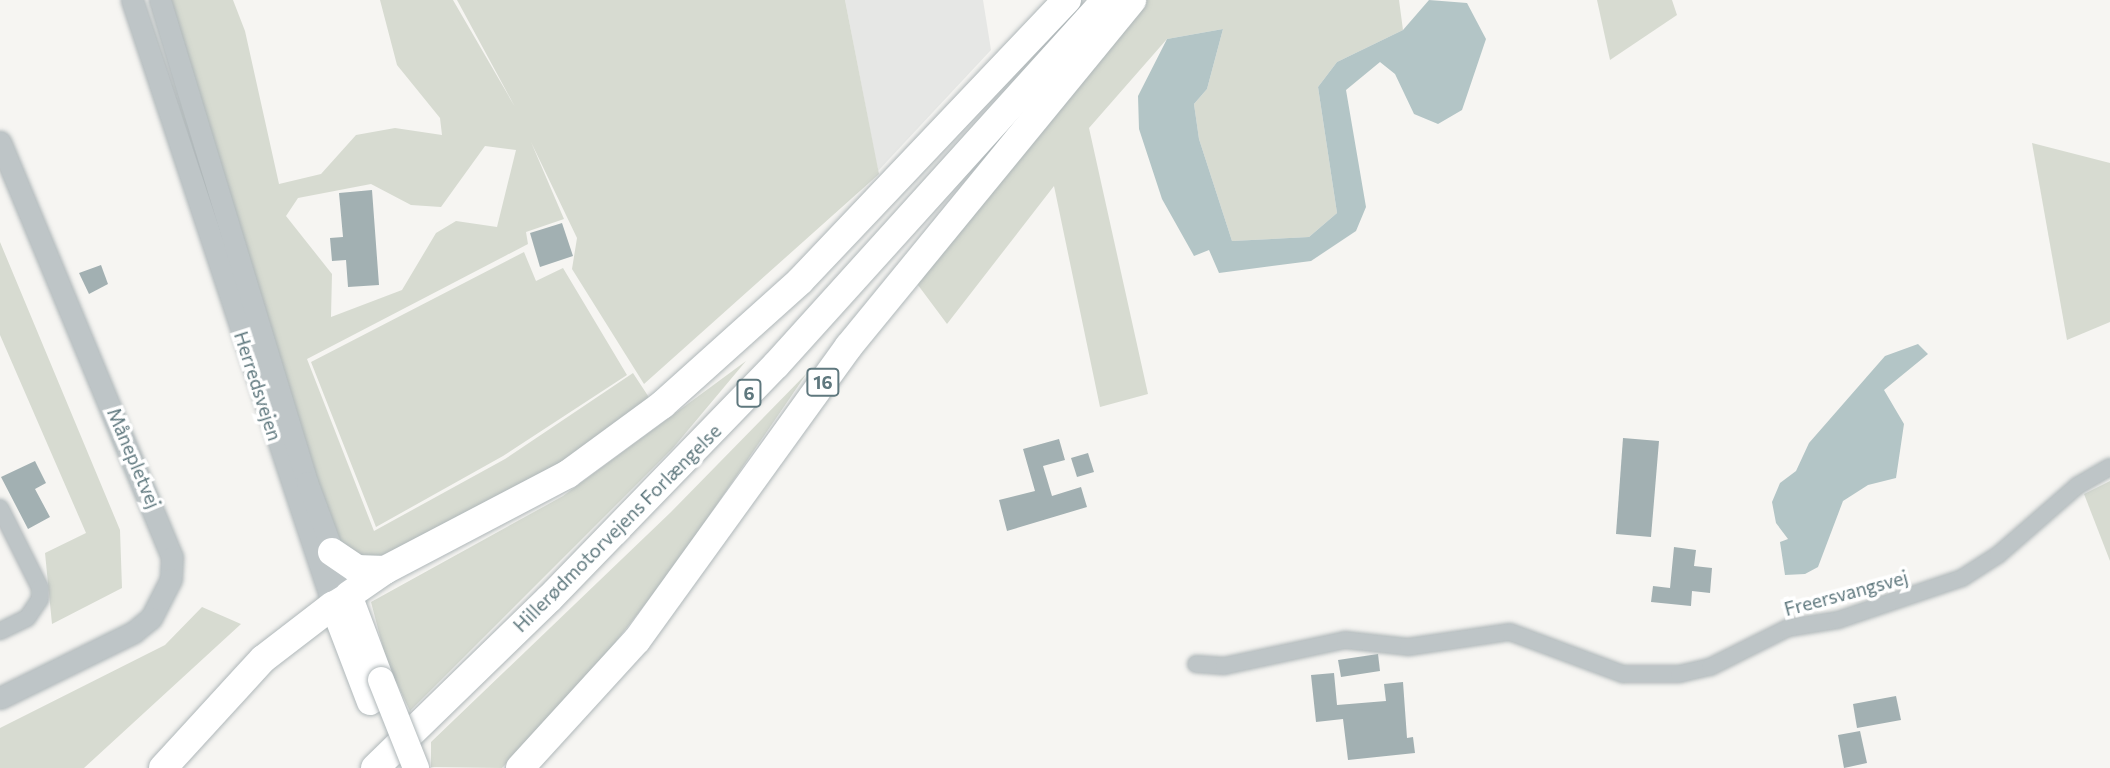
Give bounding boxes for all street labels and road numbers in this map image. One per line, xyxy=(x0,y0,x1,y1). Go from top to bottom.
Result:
street label: Herredsvejen xyxy=(230,328,286,444)
road number: 16 xyxy=(806,368,840,396)
road number: 6 xyxy=(735,379,763,408)
street label: Månepletvej xyxy=(103,404,165,512)
street label: Hillerødmotorvejens Forlængelse xyxy=(508,419,726,637)
street label: Freersvangsvej xyxy=(1782,566,1910,620)

